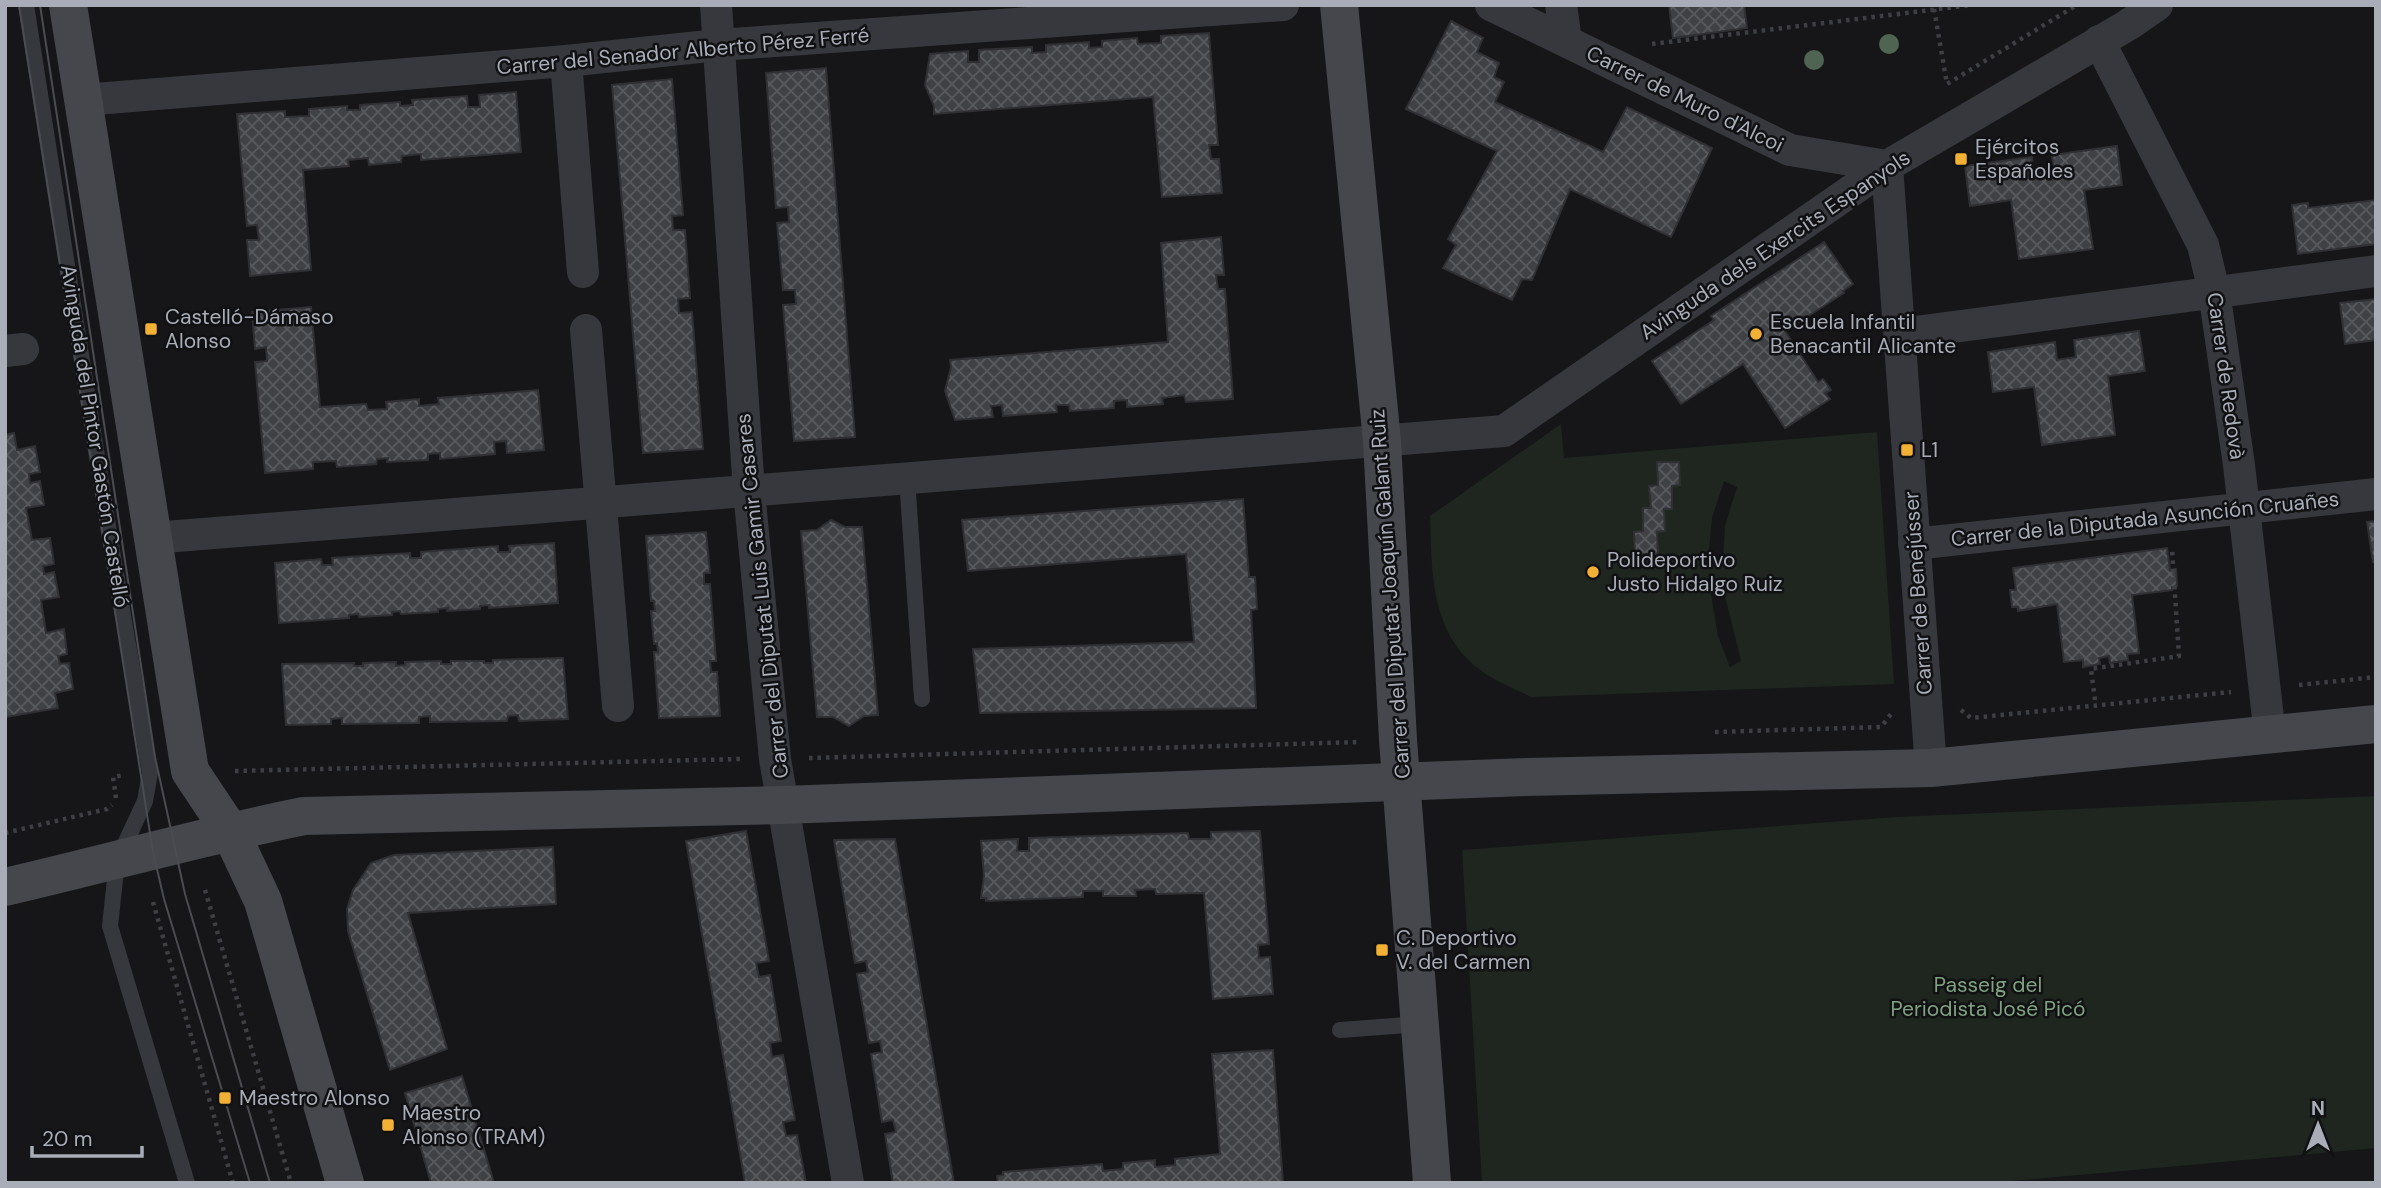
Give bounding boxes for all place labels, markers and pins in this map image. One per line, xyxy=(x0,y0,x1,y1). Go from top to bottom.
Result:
place label: Ejércitos Españoles xyxy=(1975,133,2074,185)
marker: Ejércitos Españoles xyxy=(1953,151,1969,167)
place label: Castelló-Dámaso Alonso xyxy=(165,303,334,355)
place label: Escuela Infantil Benacantil Alicante xyxy=(1770,308,1956,360)
marker: Castelló-Dámaso Alonso xyxy=(143,321,159,337)
marker: Escuela Infantil Benacantil Alicante xyxy=(1748,326,1764,342)
place label: L1 xyxy=(1921,436,1938,464)
marker: L1 xyxy=(1899,442,1915,458)
place label: Polideportivo Justo Hidalgo Ruiz xyxy=(1607,546,1783,598)
marker: Polideportivo Justo Hidalgo Ruiz xyxy=(1585,564,1601,580)
place label: C. Deportivo V. del Carmen xyxy=(1396,924,1530,976)
marker: C. Deportivo V. del Carmen xyxy=(1374,942,1390,958)
place label: Maestro Alonso xyxy=(239,1084,390,1112)
marker: Maestro Alonso xyxy=(217,1090,233,1106)
place label: Maestro Alonso (TRAM) xyxy=(402,1099,545,1151)
marker: Maestro Alonso (TRAM) xyxy=(380,1117,396,1133)

